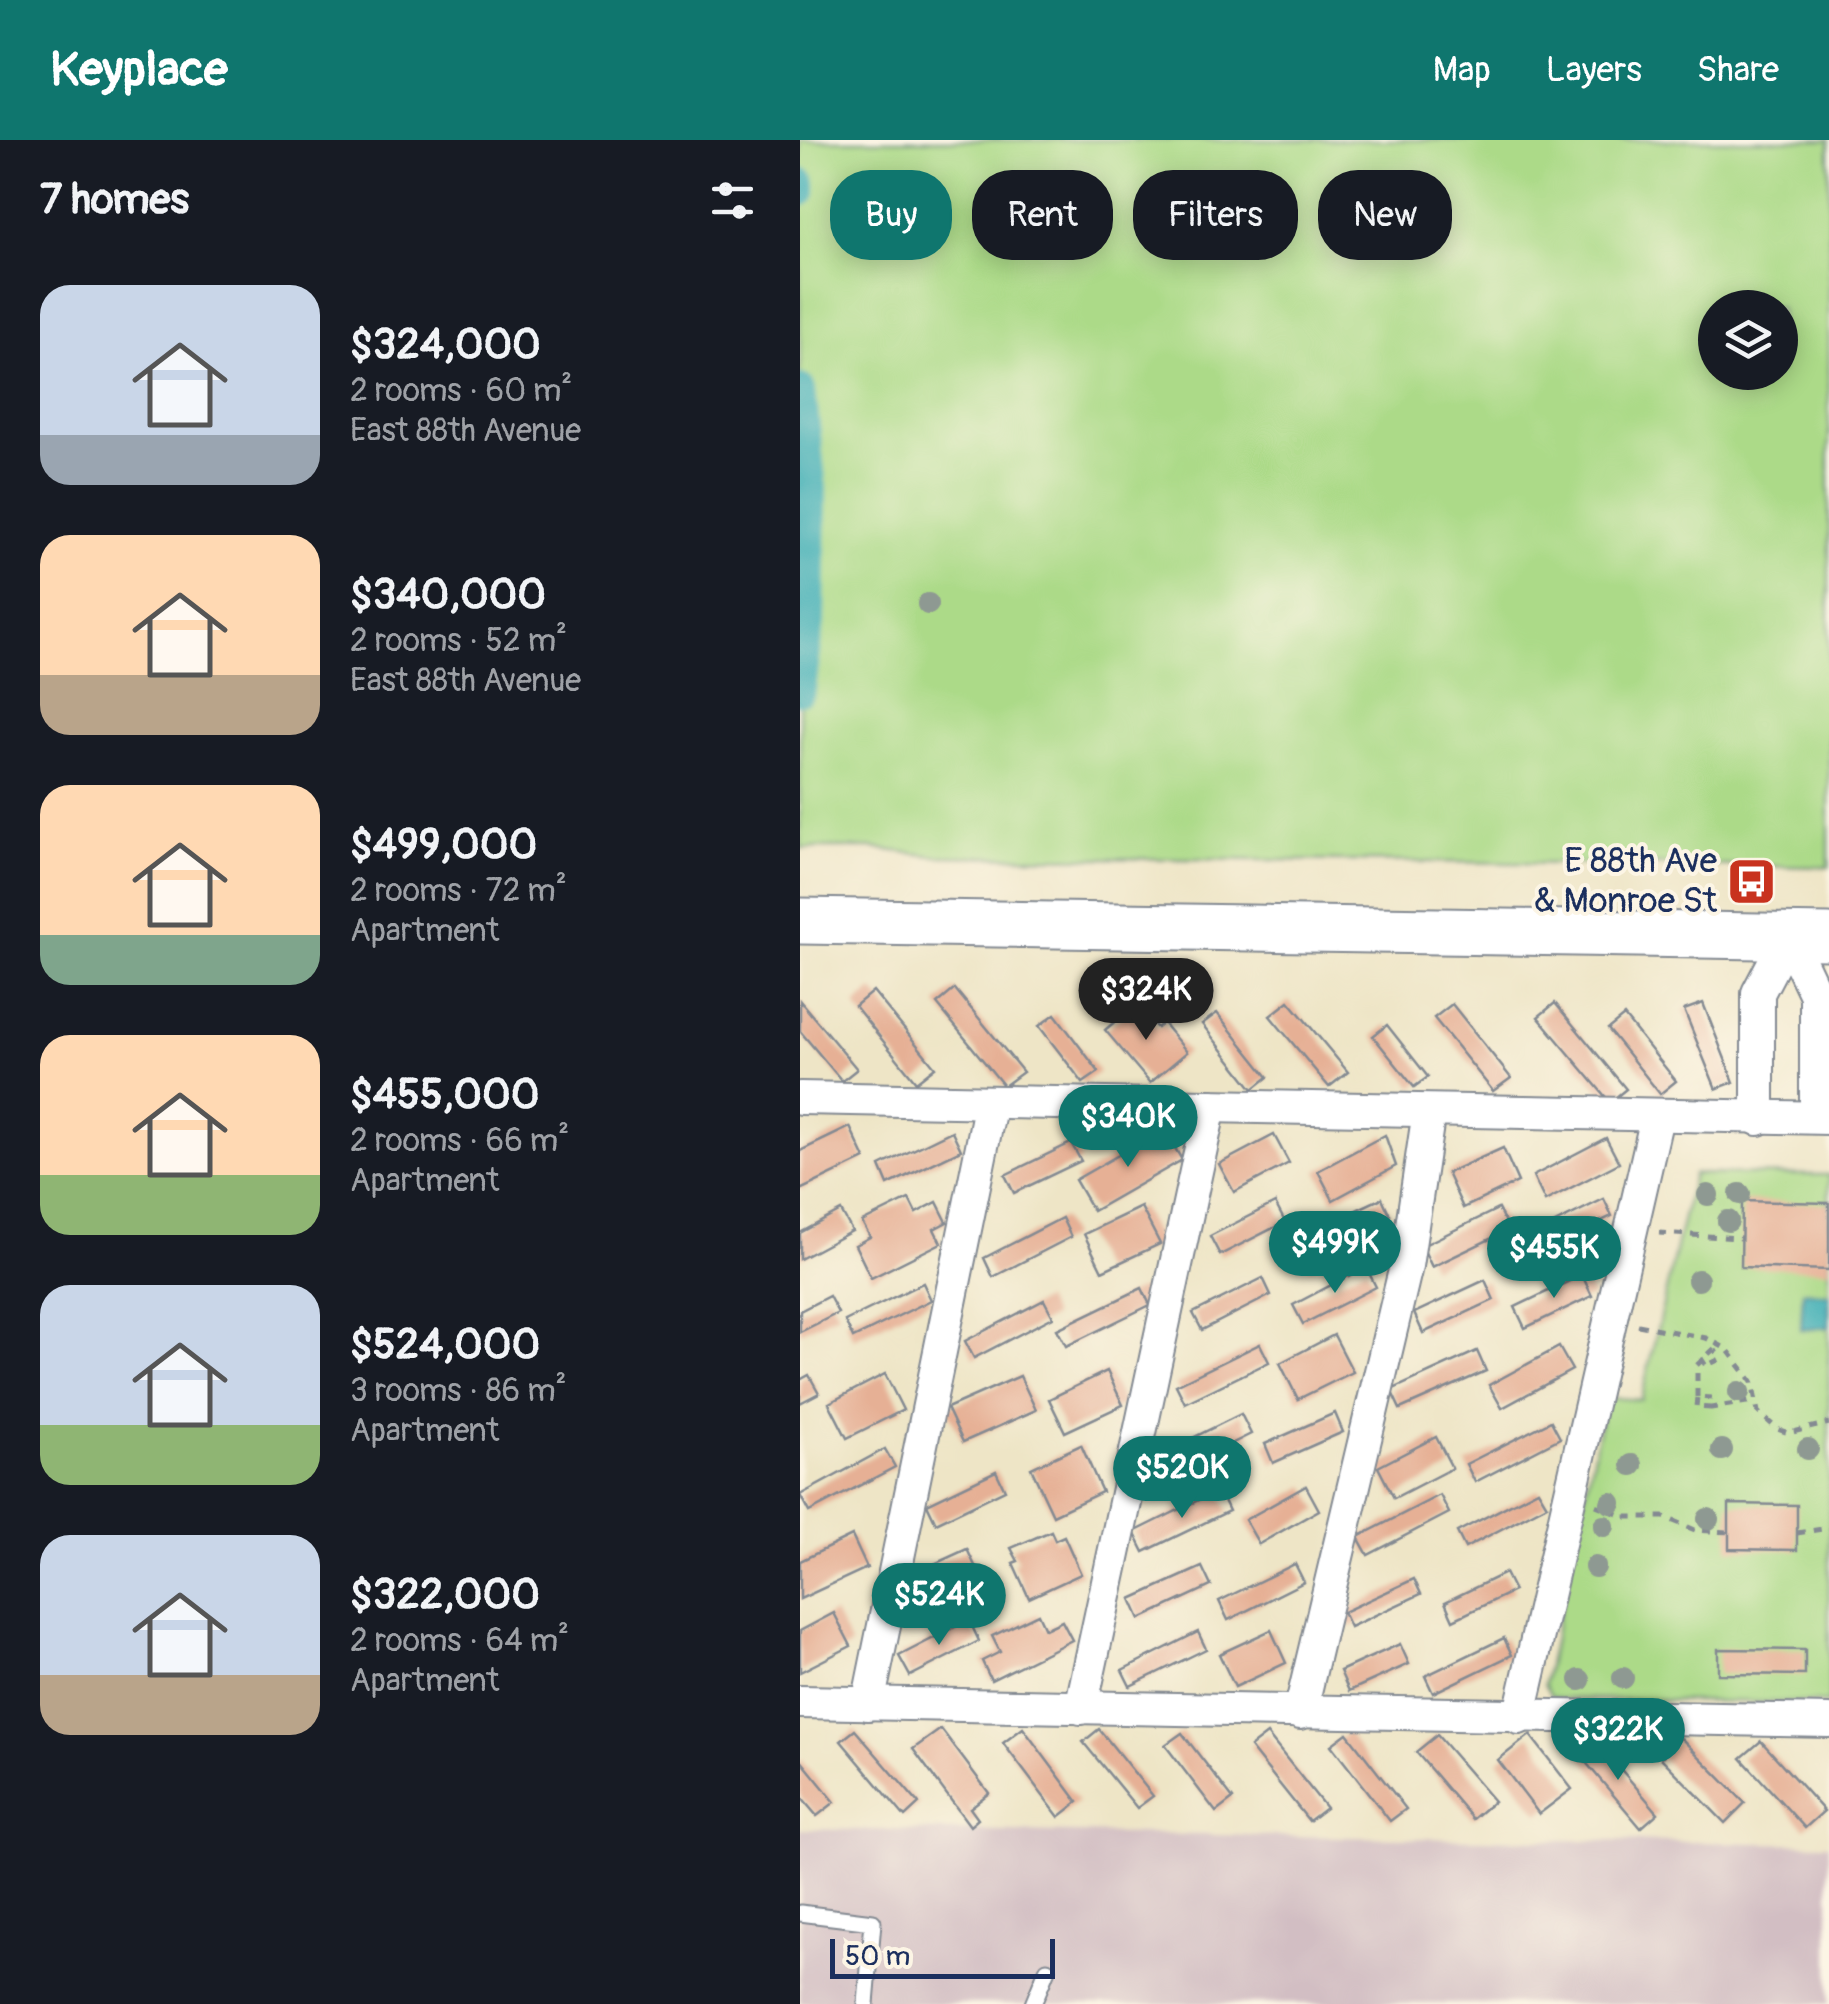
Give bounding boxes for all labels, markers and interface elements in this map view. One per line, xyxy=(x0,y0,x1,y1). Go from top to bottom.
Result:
text: Keyplace xyxy=(50,40,228,100)
text: Map xyxy=(1433,48,1491,92)
text: Layers xyxy=(1546,48,1642,92)
text: Share xyxy=(1697,48,1779,92)
chip: Buy xyxy=(830,170,952,260)
chip: Rent xyxy=(972,170,1113,260)
chip: Filters xyxy=(1133,170,1298,260)
chip: New xyxy=(1318,170,1452,260)
icon: filters xyxy=(705,173,760,228)
text: 7 homes xyxy=(40,174,189,226)
map controls xyxy=(1698,290,1798,390)
button: layers xyxy=(1698,290,1798,390)
text: $324,000 xyxy=(350,319,541,371)
icon: home xyxy=(120,325,240,445)
text: 2 rooms · 60 m² xyxy=(350,371,572,411)
text: East 88th Avenue xyxy=(350,411,581,451)
text: $340,000 xyxy=(350,569,546,621)
icon: home xyxy=(120,575,240,695)
text: 2 rooms · 52 m² xyxy=(350,621,567,661)
text: East 88th Avenue xyxy=(350,661,581,701)
text: $499,000 xyxy=(350,819,537,871)
icon: home xyxy=(120,825,240,945)
place label: E 88th Ave & Monroe St xyxy=(1534,839,1718,923)
bus stop icon: E 88th Ave & Monroe St xyxy=(1726,855,1778,907)
text: 2 rooms · 72 m² xyxy=(350,871,567,911)
text: Apartment xyxy=(350,911,499,951)
pin: $324K xyxy=(1076,958,1216,1043)
text: $324K xyxy=(1101,970,1191,1010)
text: $455,000 xyxy=(350,1069,539,1121)
icon: home xyxy=(120,1075,240,1195)
pin: $340K xyxy=(1058,1085,1198,1170)
text: $340K xyxy=(1081,1097,1175,1137)
text: 2 rooms · 66 m² xyxy=(350,1121,569,1161)
text: Apartment xyxy=(350,1161,499,1201)
pin: $499K xyxy=(1265,1211,1405,1296)
pin: $455K xyxy=(1484,1216,1624,1301)
text: $499K xyxy=(1291,1223,1379,1263)
text: $455K xyxy=(1509,1228,1599,1268)
text: $524,000 xyxy=(350,1319,540,1371)
icon: home xyxy=(120,1325,240,1445)
text: 3 rooms · 86 m² xyxy=(350,1371,567,1411)
text: Apartment xyxy=(350,1411,499,1451)
pin: $520K xyxy=(1112,1436,1252,1521)
text: $520K xyxy=(1135,1448,1229,1488)
pin: $524K xyxy=(869,1563,1009,1648)
text: $322,000 xyxy=(350,1569,540,1621)
icon: home xyxy=(120,1575,240,1695)
text: $524K xyxy=(894,1575,984,1615)
text: 2 rooms · 64 m² xyxy=(350,1621,569,1661)
text: Apartment xyxy=(350,1661,499,1701)
pin: $322K xyxy=(1548,1698,1688,1783)
text: $322K xyxy=(1573,1710,1663,1750)
scale bar xyxy=(830,1934,1055,1978)
text: 50 m xyxy=(845,1939,910,1974)

